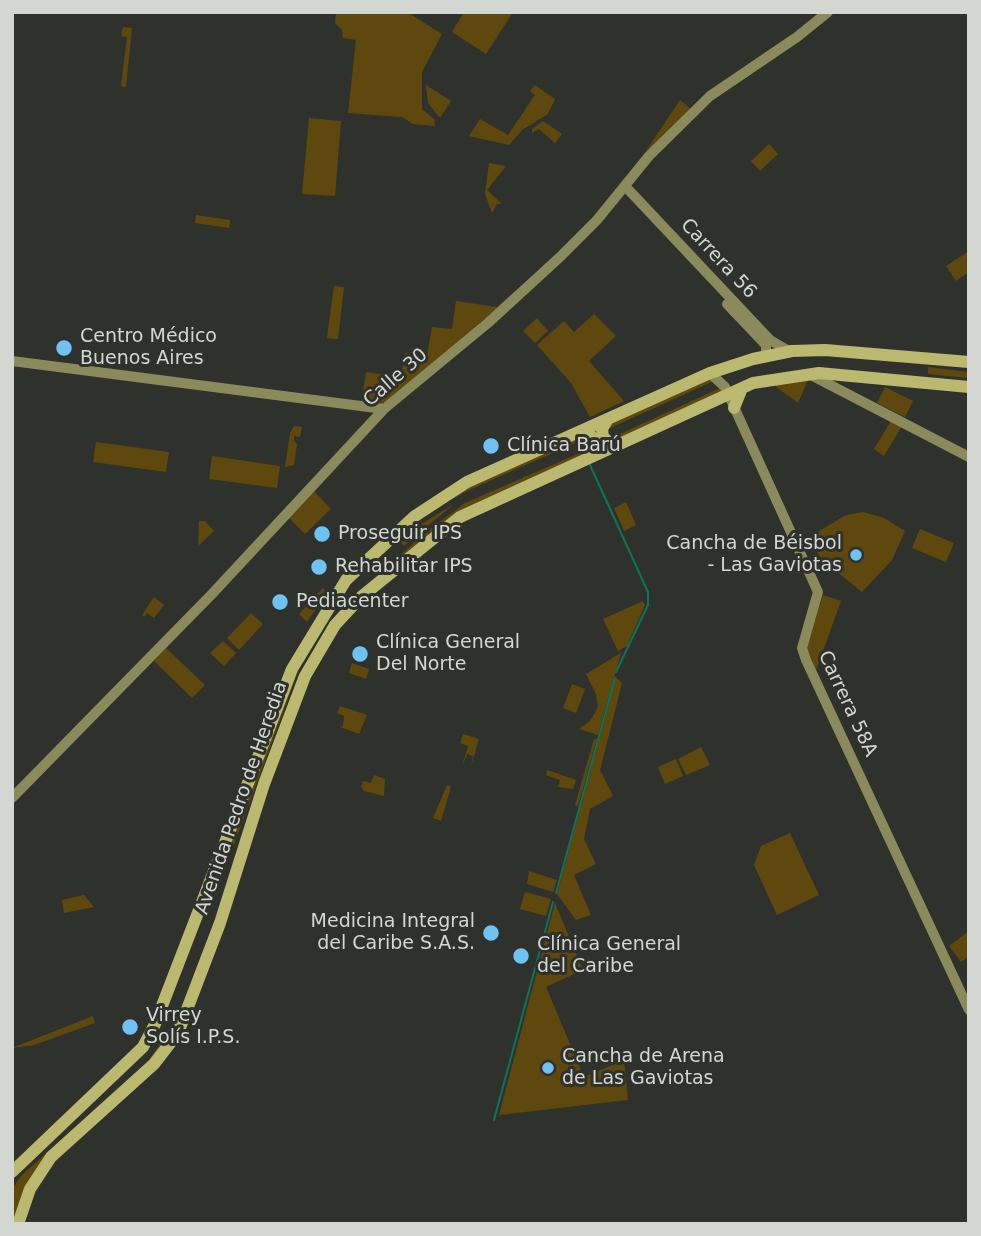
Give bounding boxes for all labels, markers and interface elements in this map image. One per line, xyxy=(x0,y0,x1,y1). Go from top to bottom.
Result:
street label: Carrera 56 xyxy=(675,214,761,304)
place label: Centro Médico Buenos Aires xyxy=(80,326,217,370)
marker: Centro Médico Buenos Aires xyxy=(54,338,74,358)
street label: Calle 30 xyxy=(359,344,433,412)
place label: Clínica Barú xyxy=(507,435,621,457)
marker: Clínica Barú xyxy=(481,436,501,456)
place label: Proseguir IPS xyxy=(338,523,462,545)
marker: Proseguir IPS xyxy=(312,524,332,544)
place label: Cancha de Béisbol - Las Gaviotas xyxy=(666,533,842,577)
marker: Cancha de Béisbol - Las Gaviotas xyxy=(848,547,864,563)
place label: Rehabilitar IPS xyxy=(335,556,473,578)
marker: Rehabilitar IPS xyxy=(309,557,329,577)
place label: Pediacenter xyxy=(296,591,409,613)
marker: Pediacenter xyxy=(270,592,290,612)
place label: Clínica General Del Norte xyxy=(376,632,520,676)
marker: Clínica General Del Norte xyxy=(350,644,370,664)
street label: Carrera 58A xyxy=(813,647,881,761)
street label: Avenida Pedro de Heredia xyxy=(191,678,293,918)
place label: Medicina Integral del Caribe S.A.S. xyxy=(311,911,475,955)
marker: Medicina Integral del Caribe S.A.S. xyxy=(481,923,501,943)
place label: Clínica General del Caribe xyxy=(537,934,681,978)
marker: Clínica General del Caribe xyxy=(511,946,531,966)
place label: Virrey Solís I.P.S. xyxy=(146,1005,240,1049)
marker: Virrey Solís I.P.S. xyxy=(120,1017,140,1037)
place label: Cancha de Arena de Las Gaviotas xyxy=(562,1046,725,1090)
marker: Cancha de Arena de Las Gaviotas xyxy=(540,1060,556,1076)

